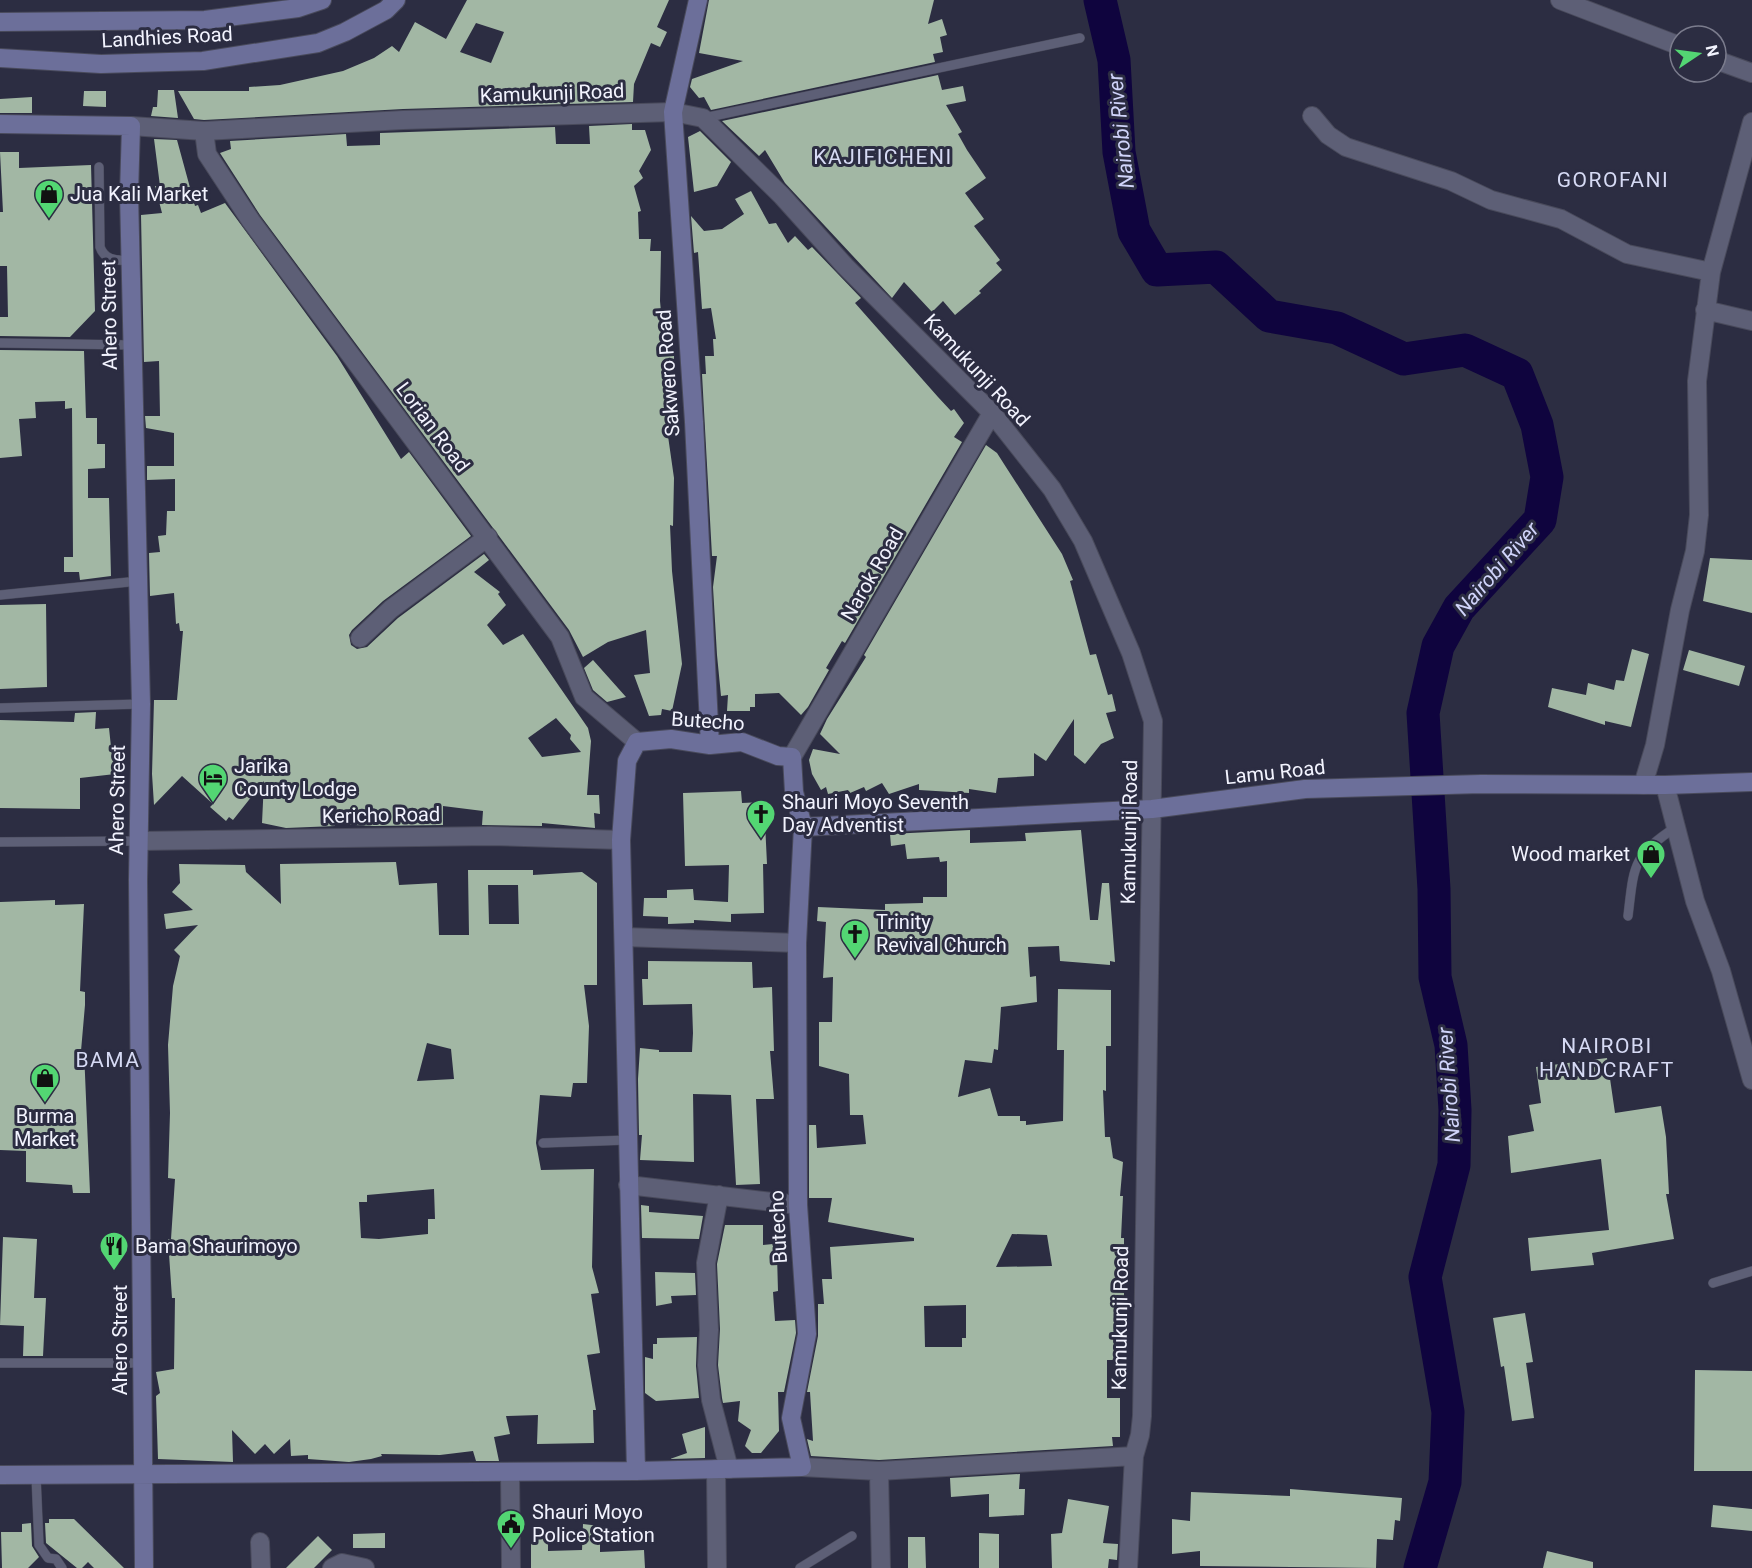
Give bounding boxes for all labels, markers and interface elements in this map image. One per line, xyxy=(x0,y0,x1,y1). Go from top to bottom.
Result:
street label: Landhies Road xyxy=(101,22,233,52)
north arrow xyxy=(1668,24,1728,84)
text: N xyxy=(1702,43,1723,58)
water label: Nairobi River xyxy=(1103,71,1139,190)
street label: Kamukunji Road xyxy=(479,78,625,108)
district label: KAJIFICHENI xyxy=(813,145,953,169)
district label: GOROFANI xyxy=(1557,168,1669,192)
shop icon: Jua Kali Market xyxy=(33,178,65,220)
place label: Jua Kali Market xyxy=(70,182,208,206)
street label: Ahero Street xyxy=(96,260,122,370)
street label: Sakwero Road xyxy=(652,309,684,437)
street label: Kamukunji Road xyxy=(919,309,1035,431)
street label: Lorian Road xyxy=(391,377,475,477)
water label: Nairobi River xyxy=(1450,517,1545,620)
street label: Narok Road xyxy=(836,523,908,625)
street label: Butecho xyxy=(670,706,746,736)
street label: Ahero Street xyxy=(104,745,130,855)
place label: Jarika County Lodge xyxy=(234,754,357,801)
street label: Lamu Road xyxy=(1223,755,1327,789)
street label: Kamukunji Road xyxy=(1116,759,1142,905)
hotel icon: Jarika County Lodge xyxy=(197,762,229,804)
place label: Shauri Moyo Seventh Day Adventist xyxy=(782,790,969,837)
church icon: Shauri Moyo Seventh Day Adventist xyxy=(745,798,777,840)
street label: Kericho Road xyxy=(322,802,440,828)
shop icon: Wood market xyxy=(1635,838,1667,880)
place label: Wood market xyxy=(1511,842,1630,866)
place label: Trinity Revival Church xyxy=(876,910,1007,957)
church icon: Trinity Revival Church xyxy=(839,918,871,960)
water label: Nairobi River xyxy=(1433,1026,1465,1143)
district label: NAIROBI HANDCRAFT xyxy=(1539,1034,1675,1082)
district label: BAMA xyxy=(75,1048,141,1072)
shop icon: Burma Market xyxy=(29,1062,61,1104)
place label: Burma Market xyxy=(14,1104,76,1151)
street label: Butecho xyxy=(764,1190,792,1264)
restaurant icon: Bama Shaurimoyo xyxy=(98,1230,130,1272)
place label: Bama Shaurimoyo xyxy=(135,1234,298,1258)
street label: Kamukunji Road xyxy=(1107,1245,1133,1391)
street label: Ahero Street xyxy=(108,1285,132,1395)
place label: Shauri Moyo Police Station xyxy=(532,1500,655,1547)
public building icon: Shauri Moyo Police Station xyxy=(495,1508,527,1550)

